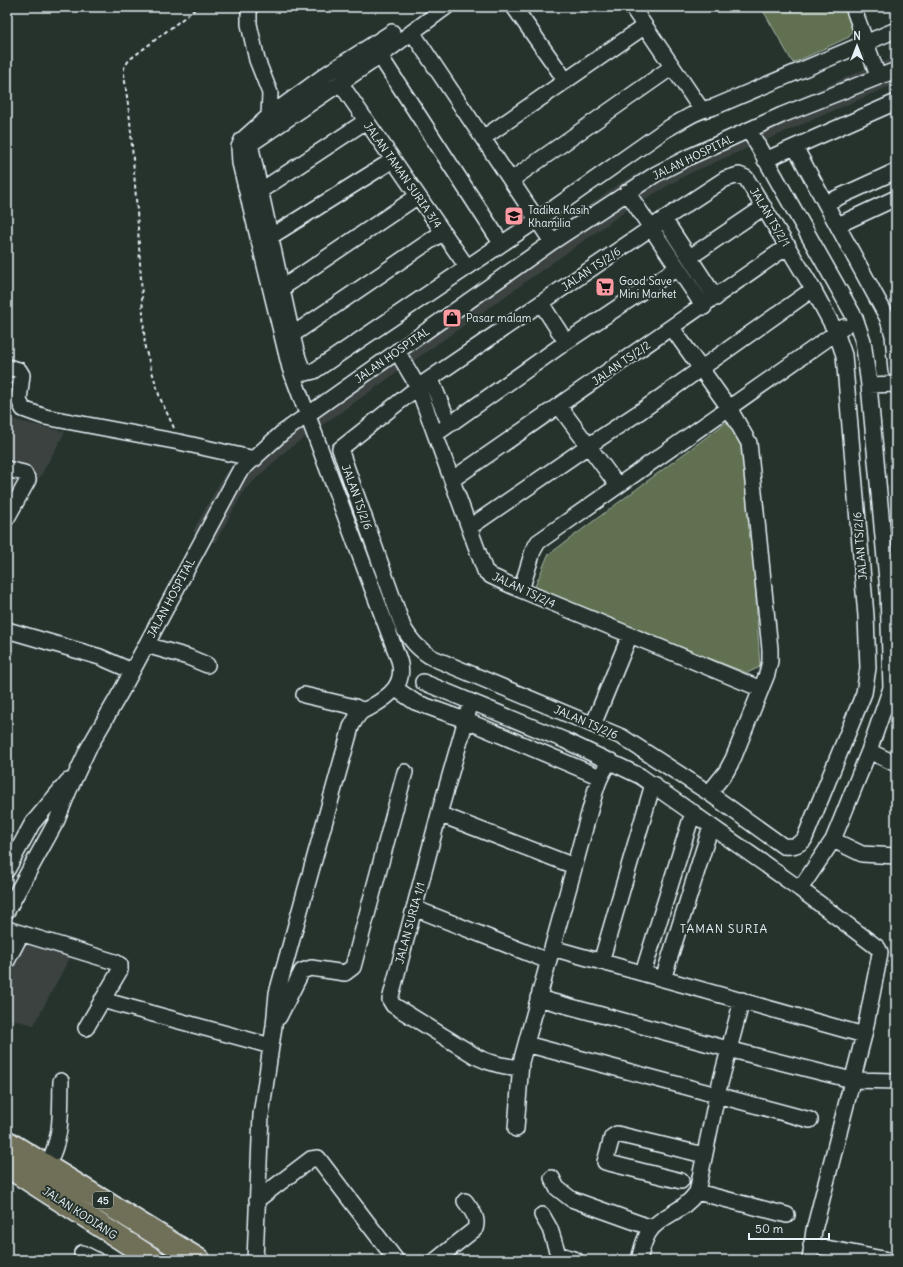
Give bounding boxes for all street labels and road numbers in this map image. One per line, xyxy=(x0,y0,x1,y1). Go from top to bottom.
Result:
street label: JALAN TAMAN SURIA 3/4 xyxy=(361,119,445,231)
street label: JALAN HOSPITAL xyxy=(650,131,736,183)
street label: JALAN TS/2/1 xyxy=(747,185,793,249)
street label: JALAN TS/2/6 xyxy=(559,244,623,294)
street label: JALAN HOSPITAL xyxy=(352,324,432,386)
street label: JALAN TS/2/2 xyxy=(589,338,653,388)
street label: JALAN TS/2/6 xyxy=(339,463,375,531)
street label: JALAN TS/2/6 xyxy=(850,511,870,581)
street label: JALAN HOSPITAL xyxy=(144,556,198,640)
street label: JALAN TS/2/4 xyxy=(490,569,558,611)
street label: JALAN TS/2/6 xyxy=(552,702,620,742)
street label: JALAN SURIA 1/1 xyxy=(392,881,428,965)
street label: JALAN KODIANG xyxy=(40,1184,120,1242)
road number: 45 xyxy=(93,1192,113,1208)

